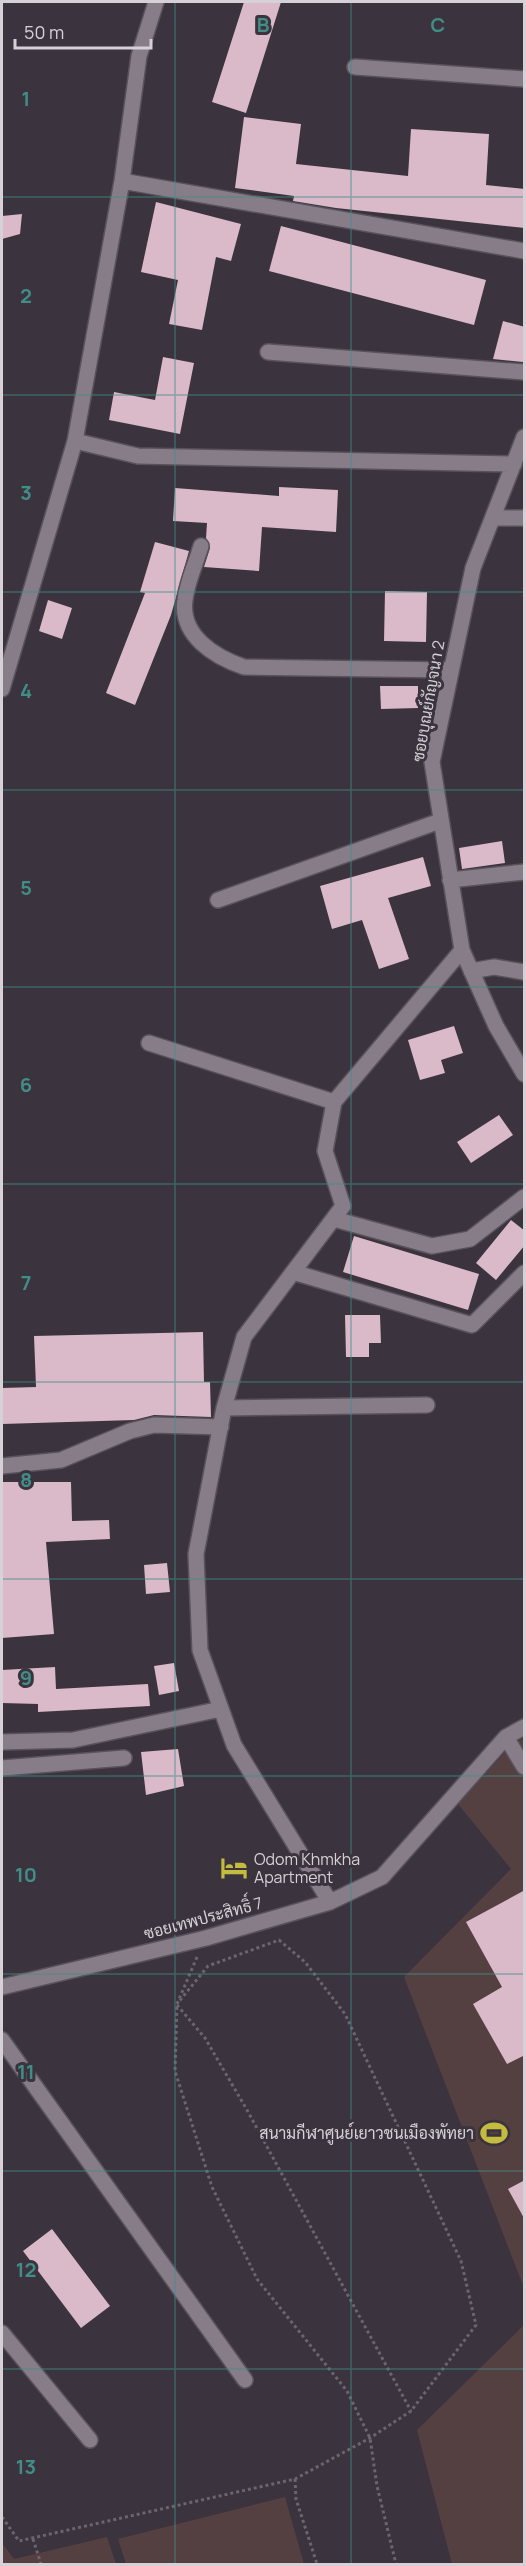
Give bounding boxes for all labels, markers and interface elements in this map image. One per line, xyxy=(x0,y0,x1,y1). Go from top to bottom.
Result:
text: B xyxy=(257,11,270,38)
text: C xyxy=(431,11,445,38)
scale bar xyxy=(15,12,152,50)
text: 50 m xyxy=(24,20,64,44)
text: 1 xyxy=(22,85,30,112)
text: 2 xyxy=(20,282,32,309)
text: 3 xyxy=(20,479,32,506)
street label: ซอยบุณย์กัญจนา 2 xyxy=(406,638,450,764)
text: 4 xyxy=(20,677,32,704)
text: 5 xyxy=(20,874,32,901)
text: 6 xyxy=(20,1071,32,1098)
text: 7 xyxy=(21,1269,31,1296)
text: 8 xyxy=(20,1466,32,1493)
text: 9 xyxy=(20,1664,32,1691)
place label: Odom Khmkha Apartment xyxy=(254,1848,360,1888)
hotel icon: Odom Khmkha Apartment xyxy=(219,1853,249,1883)
text: 10 xyxy=(15,1861,37,1888)
street label: ซอยเทพประสิทธิ์ 7 xyxy=(140,1888,265,1944)
text: 11 xyxy=(17,2058,35,2085)
sports icon: สนามกีฬาศูนย์เยาวชนเมืองพัทยา xyxy=(479,2118,509,2148)
place label: สนามกีฬาศูนย์เยาวชนเมืองพัทยา xyxy=(259,2121,474,2145)
text: 12 xyxy=(16,2256,36,2283)
text: 13 xyxy=(16,2453,36,2480)

